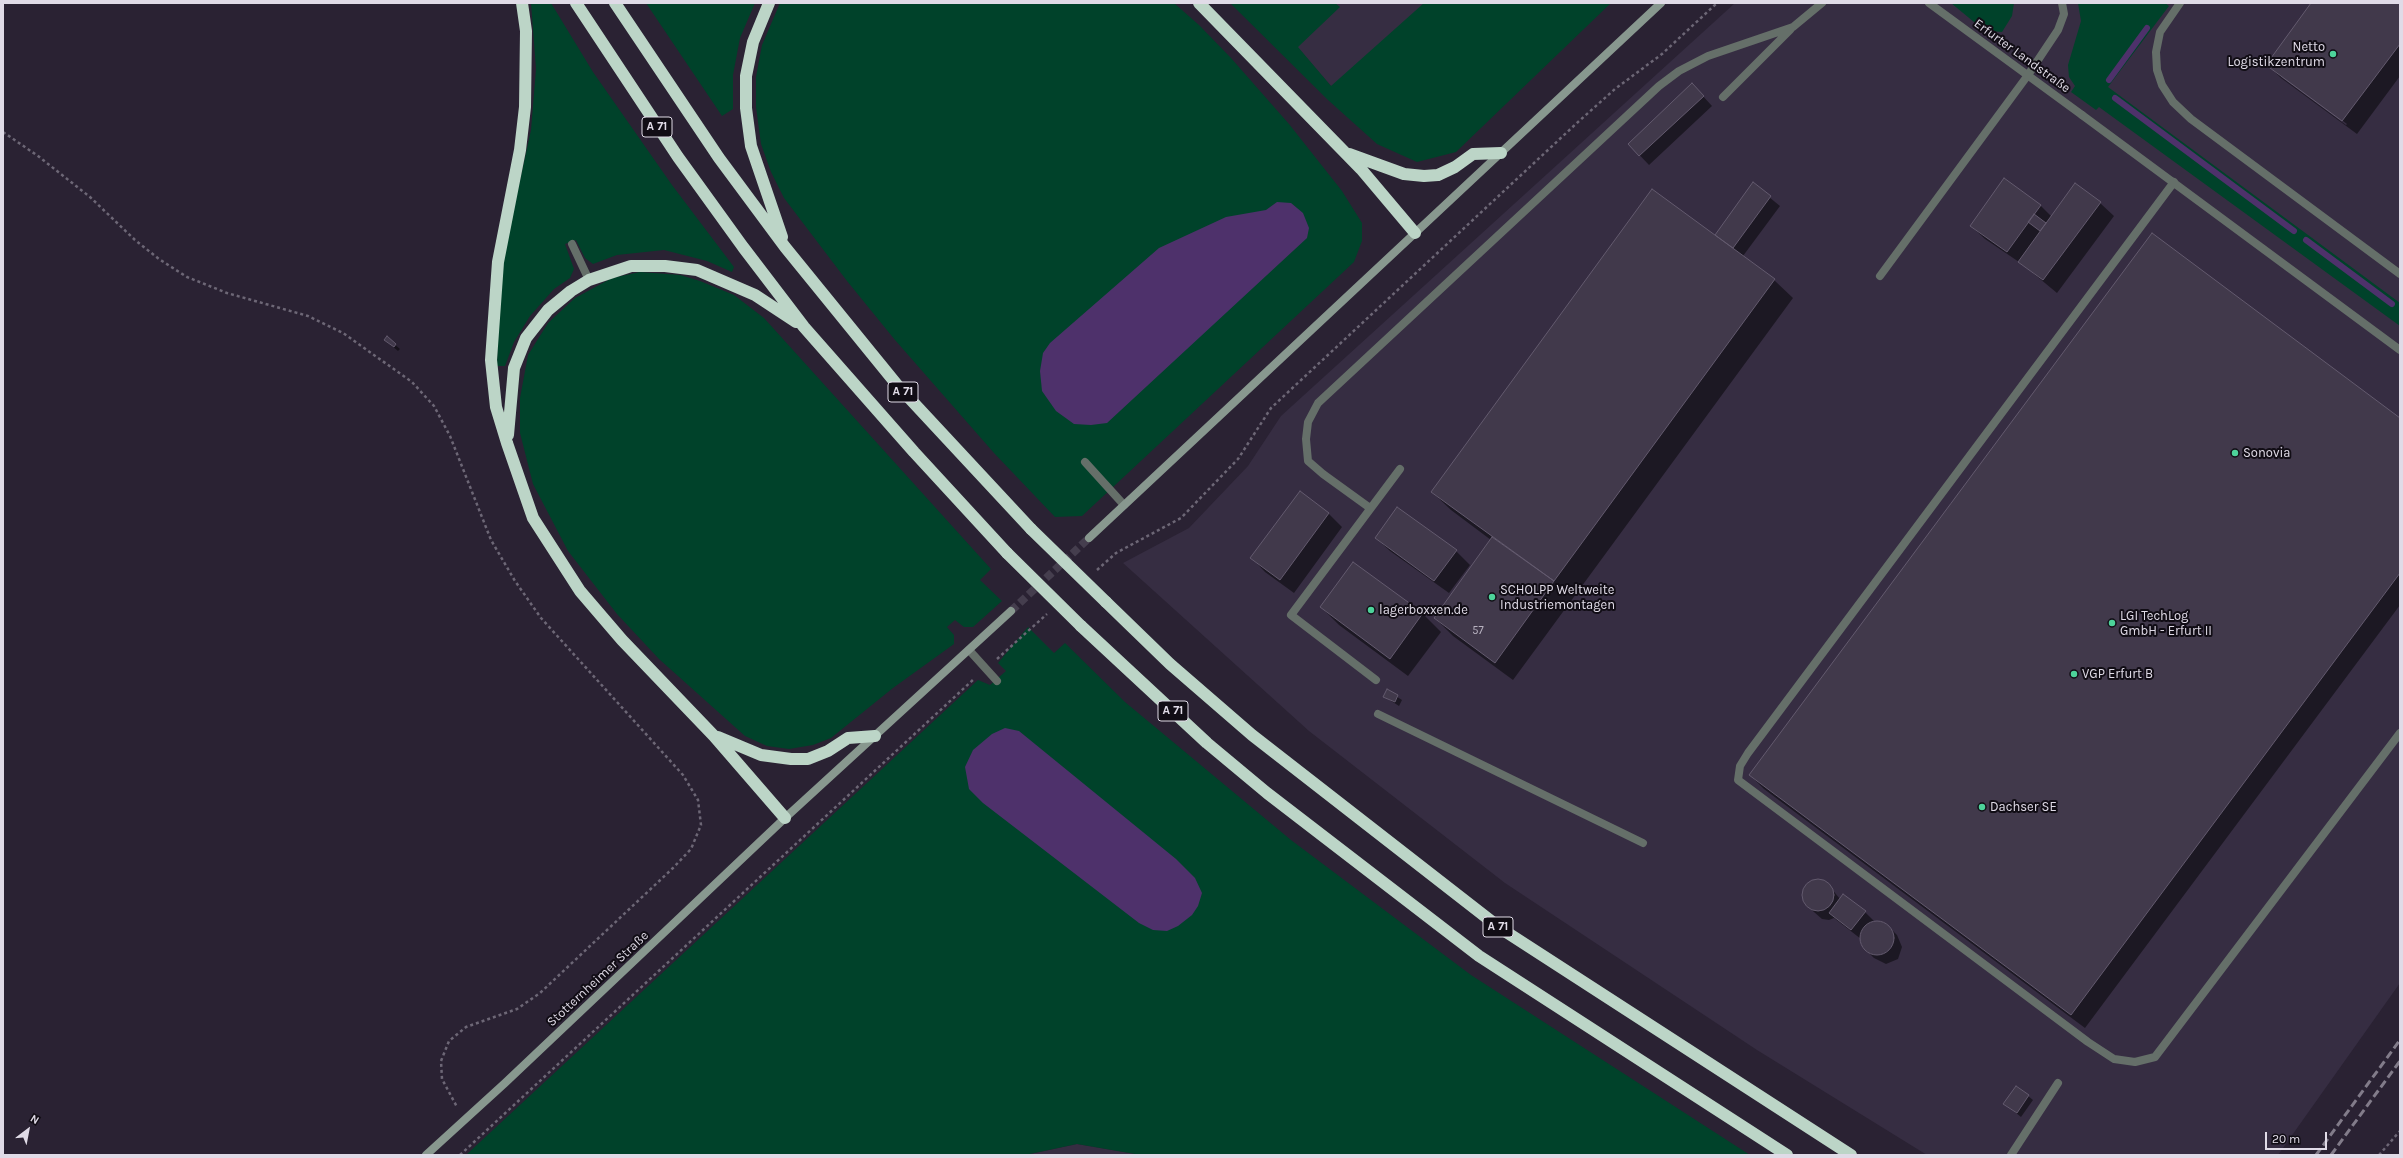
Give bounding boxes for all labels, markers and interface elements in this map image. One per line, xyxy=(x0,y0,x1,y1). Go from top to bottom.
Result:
street label: Erfurter Landstraße xyxy=(1971,16,2073,96)
place label: Netto Logistikzentrum xyxy=(2227,39,2325,70)
marker: Netto Logistikzentrum xyxy=(2328,49,2338,59)
road number: A 71 xyxy=(642,117,672,137)
road number: A 71 xyxy=(888,382,918,402)
place label: Sonovia xyxy=(2243,445,2290,461)
marker: Sonovia xyxy=(2230,448,2240,458)
place label: SCHOLPP Weltweite Industriemontagen xyxy=(1500,582,1615,613)
marker: SCHOLPP Weltweite Industriemontagen xyxy=(1487,592,1497,602)
place label: lagerboxxen.de xyxy=(1379,602,1468,618)
marker: lagerboxxen.de xyxy=(1366,605,1376,615)
place label: LGI TechLog GmbH - Erfurt II xyxy=(2120,608,2212,639)
marker: LGI TechLog GmbH - Erfurt II xyxy=(2107,618,2117,628)
house number: 57 xyxy=(1472,624,1484,638)
place label: VGP Erfurt B xyxy=(2082,666,2153,682)
marker: VGP Erfurt B xyxy=(2069,669,2079,679)
road number: A 71 xyxy=(1158,701,1188,721)
place label: Dachser SE xyxy=(1990,799,2057,815)
marker: Dachser SE xyxy=(1977,802,1987,812)
road number: A 71 xyxy=(1483,917,1513,937)
street label: Stotternheimer Straße xyxy=(544,928,652,1030)
north arrow xyxy=(8,1110,48,1150)
text: N xyxy=(28,1112,41,1127)
scale bar xyxy=(2267,1124,2329,1150)
text: 20 m xyxy=(2272,1132,2300,1146)

